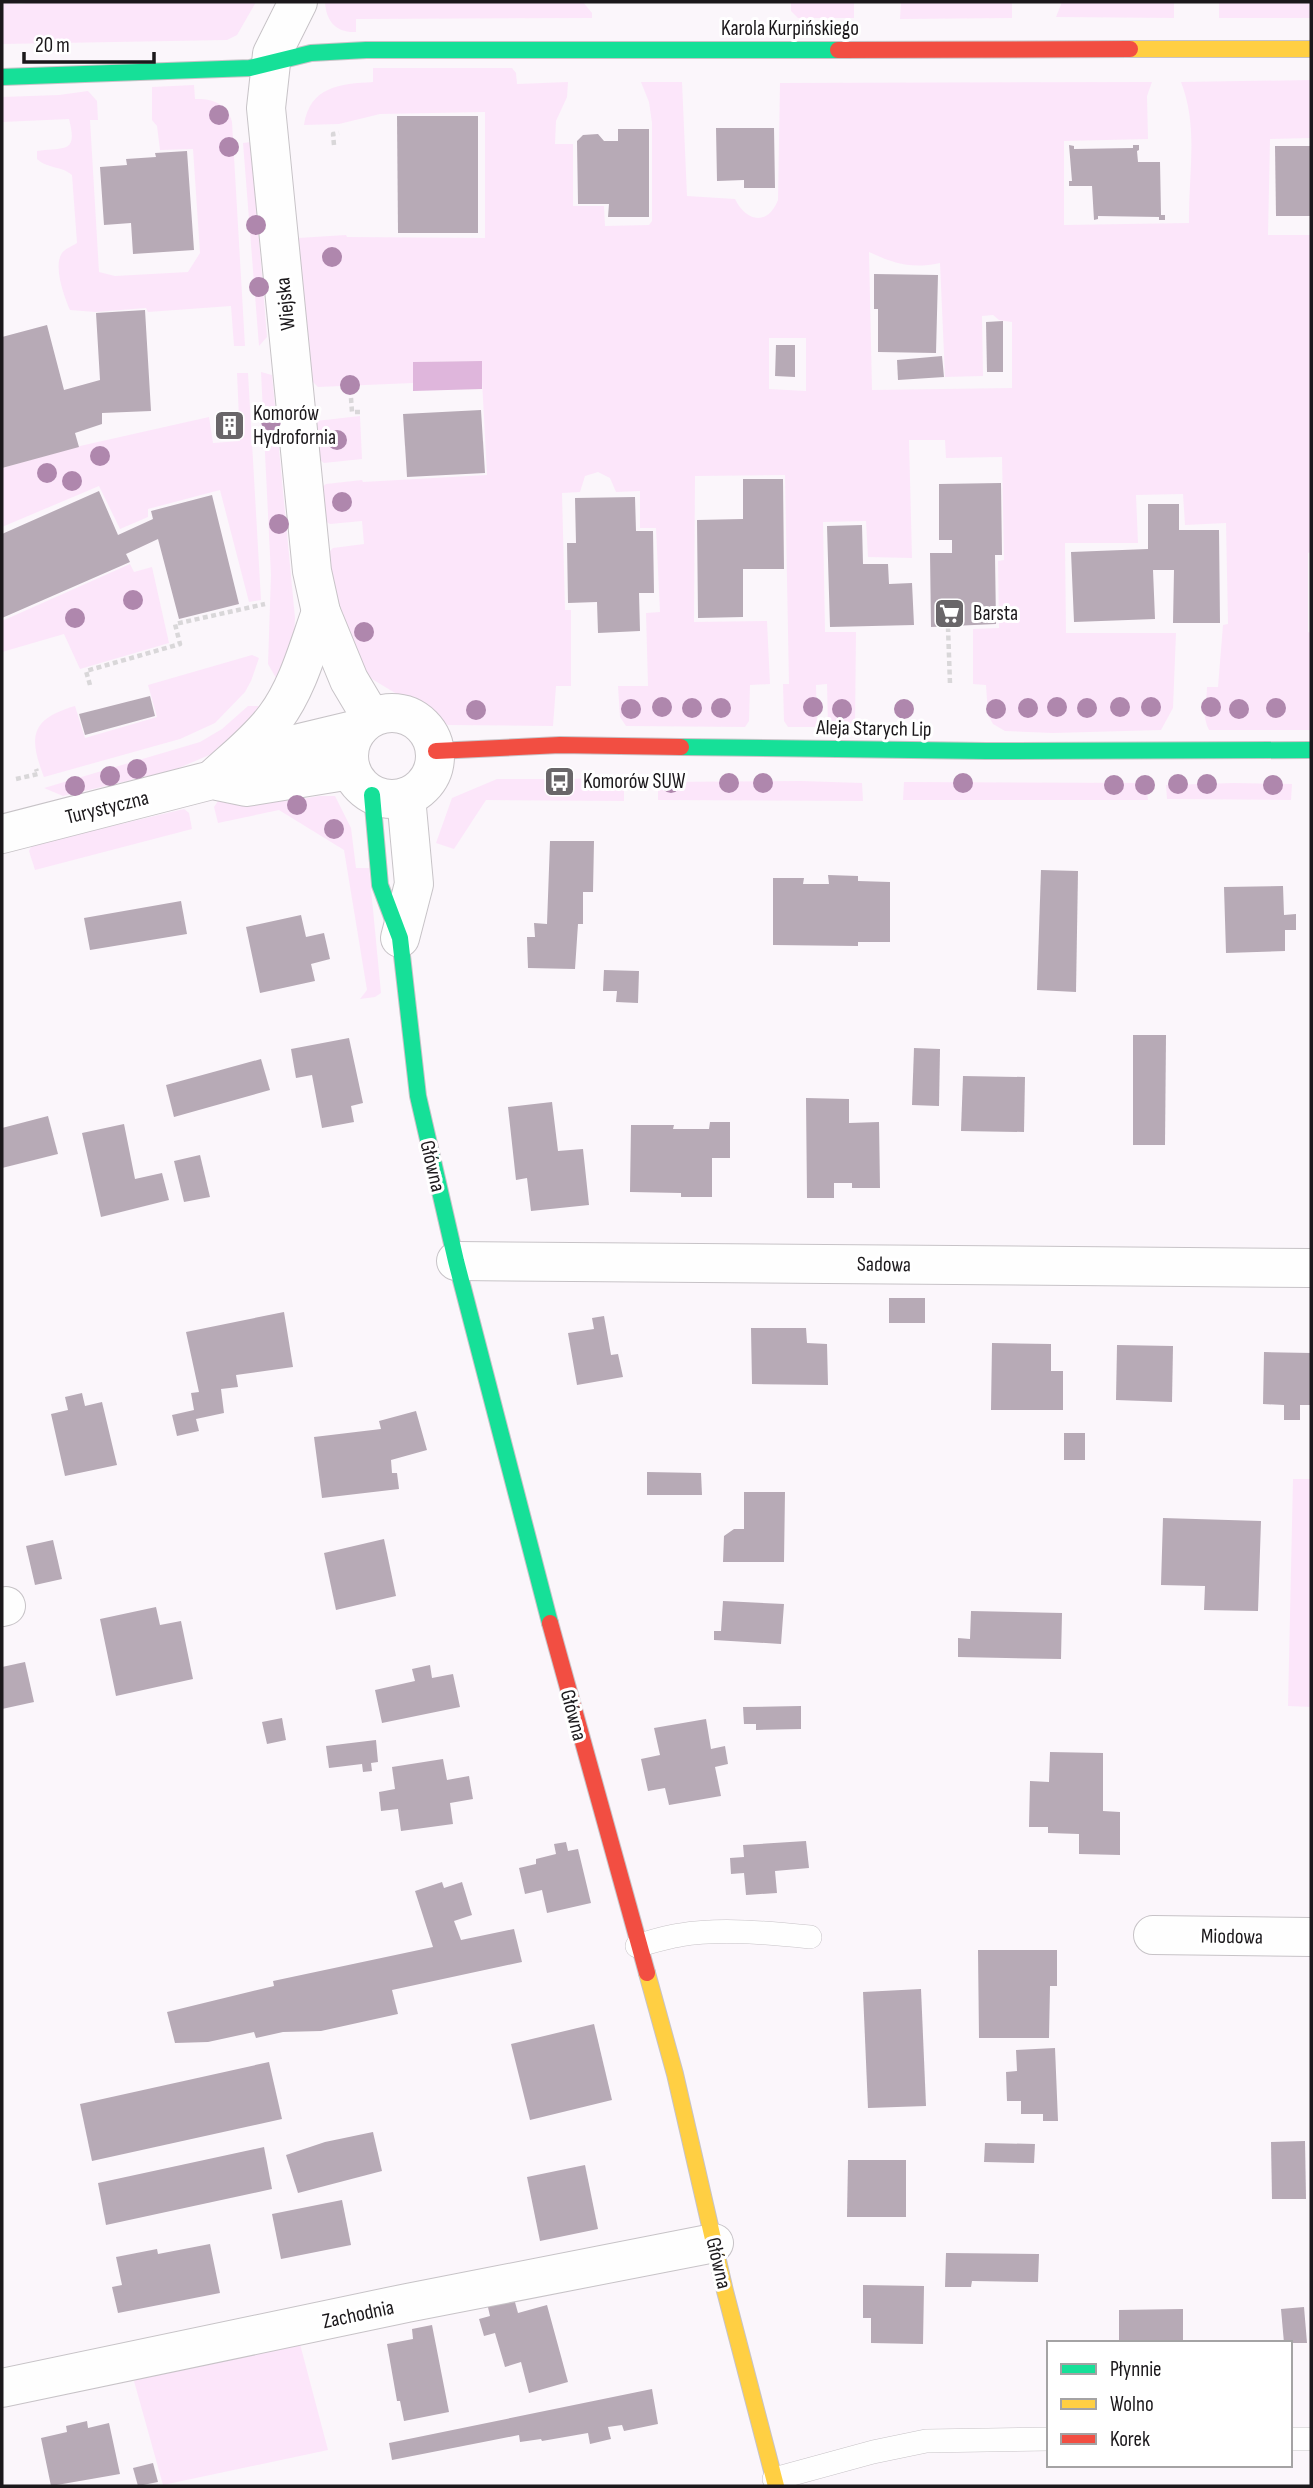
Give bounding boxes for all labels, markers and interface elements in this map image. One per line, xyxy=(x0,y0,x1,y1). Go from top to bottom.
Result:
street label: Karola Kurpińskiego xyxy=(721,16,859,41)
scale bar xyxy=(24,21,154,65)
text: 20 m xyxy=(35,33,70,58)
street label: Wiejska xyxy=(270,276,301,332)
place label: Komorów Hydrofornia xyxy=(253,401,336,450)
building icon: Komorów Hydrofornia xyxy=(213,408,247,442)
supermarket icon: Barsta xyxy=(933,596,967,630)
place label: Barsta xyxy=(973,601,1018,626)
street label: Aleja Starych Lip xyxy=(815,715,932,742)
bus stop icon: Komorów SUW xyxy=(543,764,577,798)
place label: Komorów SUW xyxy=(583,769,686,794)
street label: Turystyczna xyxy=(63,785,151,830)
street label: Główna xyxy=(414,1138,451,1194)
street label: Sadowa xyxy=(857,1252,911,1277)
street label: Główna xyxy=(555,1687,592,1743)
street label: Miodowa xyxy=(1201,1923,1263,1950)
street label: Główna xyxy=(700,2235,737,2291)
street label: Zachodnia xyxy=(320,2295,396,2334)
legend xyxy=(1047,2341,1292,2467)
text: Płynnie xyxy=(1110,2357,1162,2382)
text: Wolno xyxy=(1110,2392,1154,2417)
text: Korek xyxy=(1110,2427,1150,2452)

